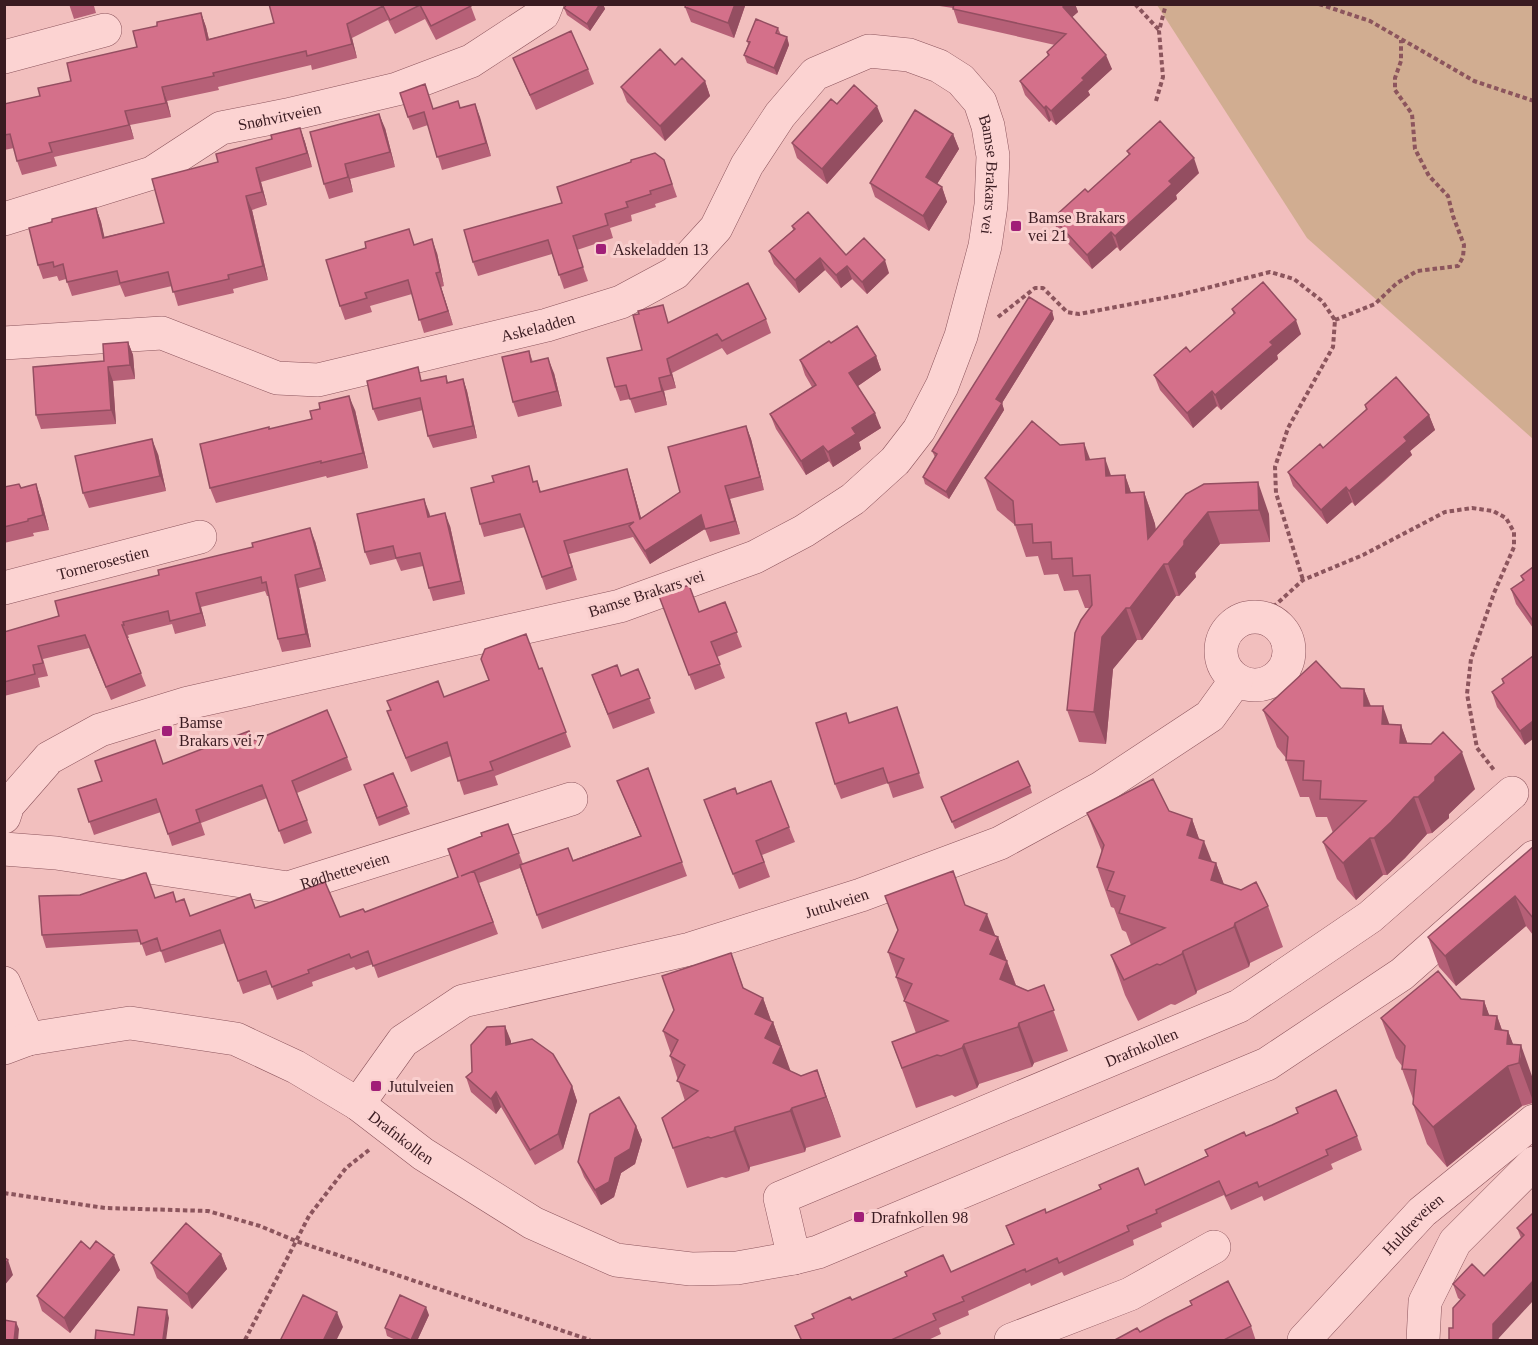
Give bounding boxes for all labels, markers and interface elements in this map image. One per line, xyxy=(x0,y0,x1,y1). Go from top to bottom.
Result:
street label: Snøhvitveien xyxy=(237,99,323,133)
street label: Bamse Brakars vei xyxy=(976,112,1001,236)
place label: Bamse Brakars vei 21 xyxy=(1028,209,1125,244)
marker: Bamse Brakars vei 21 xyxy=(1009,219,1023,233)
place label: Askeladden 13 xyxy=(613,241,709,258)
marker: Askeladden 13 xyxy=(594,242,608,256)
street label: Askeladden xyxy=(499,309,577,345)
street label: Tornerosestien xyxy=(55,543,150,583)
street label: Bamse Brakars vei xyxy=(586,567,707,620)
place label: Bamse Brakars vei 7 xyxy=(179,714,264,749)
marker: Bamse Brakars vei 7 xyxy=(160,724,174,738)
street label: Rødhetteveien xyxy=(298,849,391,893)
street label: Jutulveien xyxy=(803,885,871,921)
street label: Drafnkollen xyxy=(1102,1025,1180,1070)
place label: Jutulveien xyxy=(388,1078,454,1095)
marker: Jutulveien xyxy=(369,1079,383,1093)
street label: Drafnkollen xyxy=(365,1107,437,1168)
street label: Huldreveien xyxy=(1379,1190,1447,1258)
place label: Drafnkollen 98 xyxy=(871,1209,968,1226)
marker: Drafnkollen 98 xyxy=(852,1210,866,1224)

